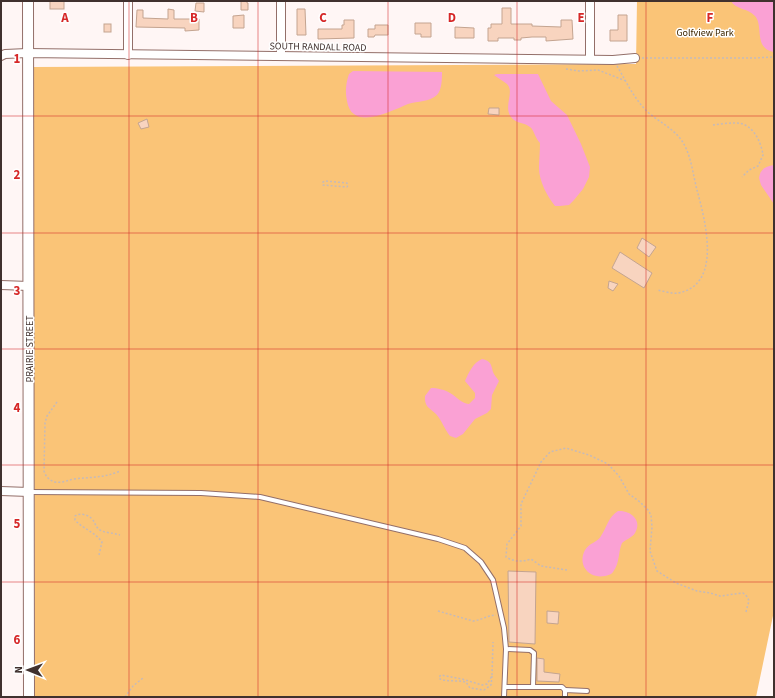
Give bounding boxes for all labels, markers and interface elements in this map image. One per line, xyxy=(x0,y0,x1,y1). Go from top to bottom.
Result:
text: A xyxy=(60,9,69,27)
text: B xyxy=(190,9,198,27)
text: C xyxy=(319,9,327,27)
text: D xyxy=(448,9,456,27)
text: E xyxy=(577,9,585,27)
text: F xyxy=(707,9,714,27)
park label: Golfview Park xyxy=(676,26,734,40)
street label: SOUTH RANDALL ROAD xyxy=(269,39,367,55)
text: 1 xyxy=(14,50,21,68)
text: 2 xyxy=(14,166,21,184)
text: 3 xyxy=(14,282,21,300)
street label: PRAIRIE STREET xyxy=(23,315,37,383)
text: 4 xyxy=(14,399,21,417)
text: 5 xyxy=(14,515,21,533)
text: 6 xyxy=(14,631,21,649)
north arrow xyxy=(8,650,48,690)
text: N xyxy=(11,666,26,674)

